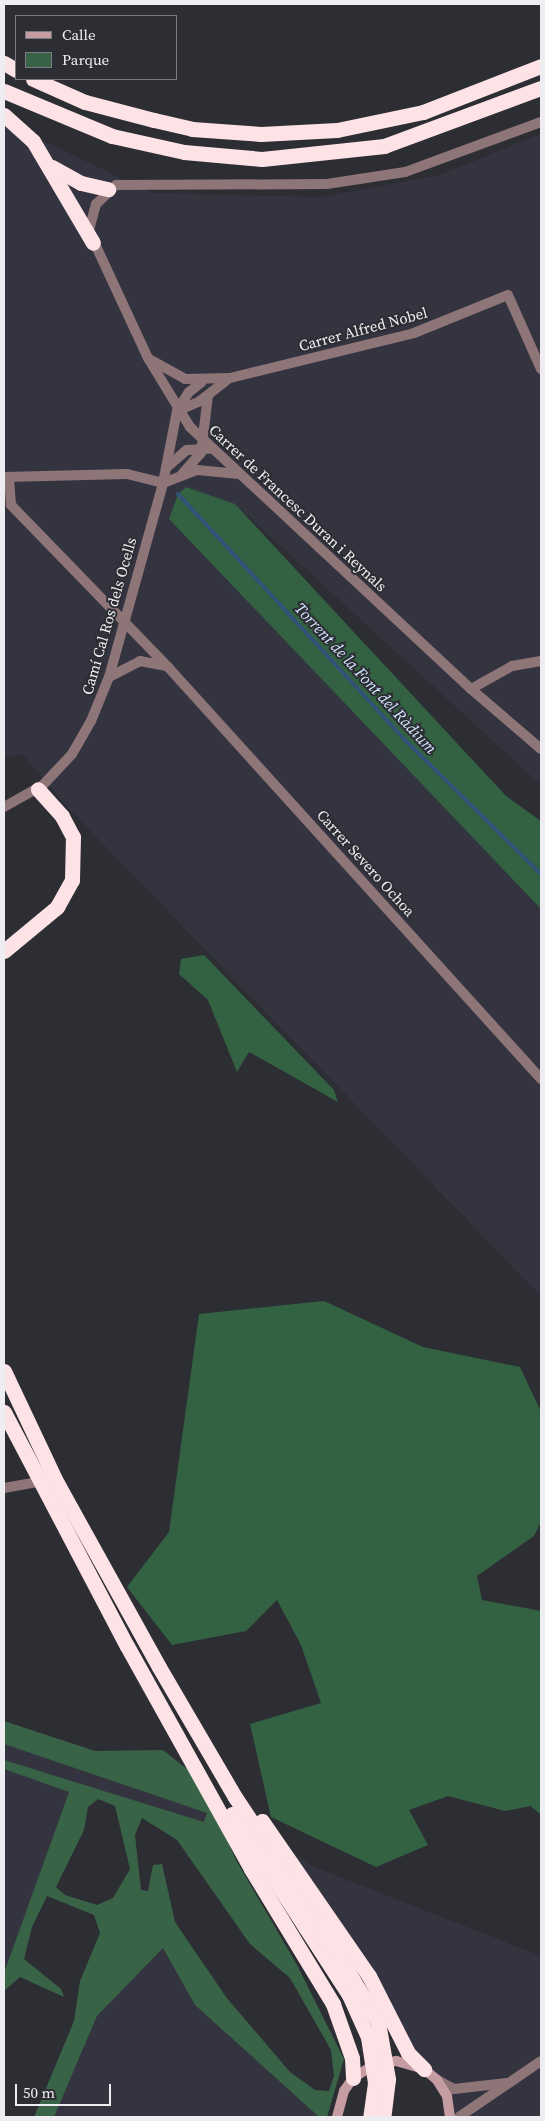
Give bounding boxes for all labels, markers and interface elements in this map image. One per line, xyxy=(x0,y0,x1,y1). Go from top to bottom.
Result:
legend xyxy=(15,15,178,80)
text: Calle xyxy=(62,24,96,45)
text: Parque xyxy=(62,49,109,70)
street label: Carrer Alfred Nobel xyxy=(297,303,429,355)
street label: Carrer de Francesc Duran i Reynals xyxy=(205,421,391,595)
street label: Camí Cal Ros dels Ocells xyxy=(78,535,140,697)
water label: Torrent de la Font del Ràdium xyxy=(291,598,441,758)
street label: Carrer Severo Ochoa xyxy=(313,806,419,920)
scale bar xyxy=(18,2074,114,2106)
text: 50 m xyxy=(23,2082,55,2103)

